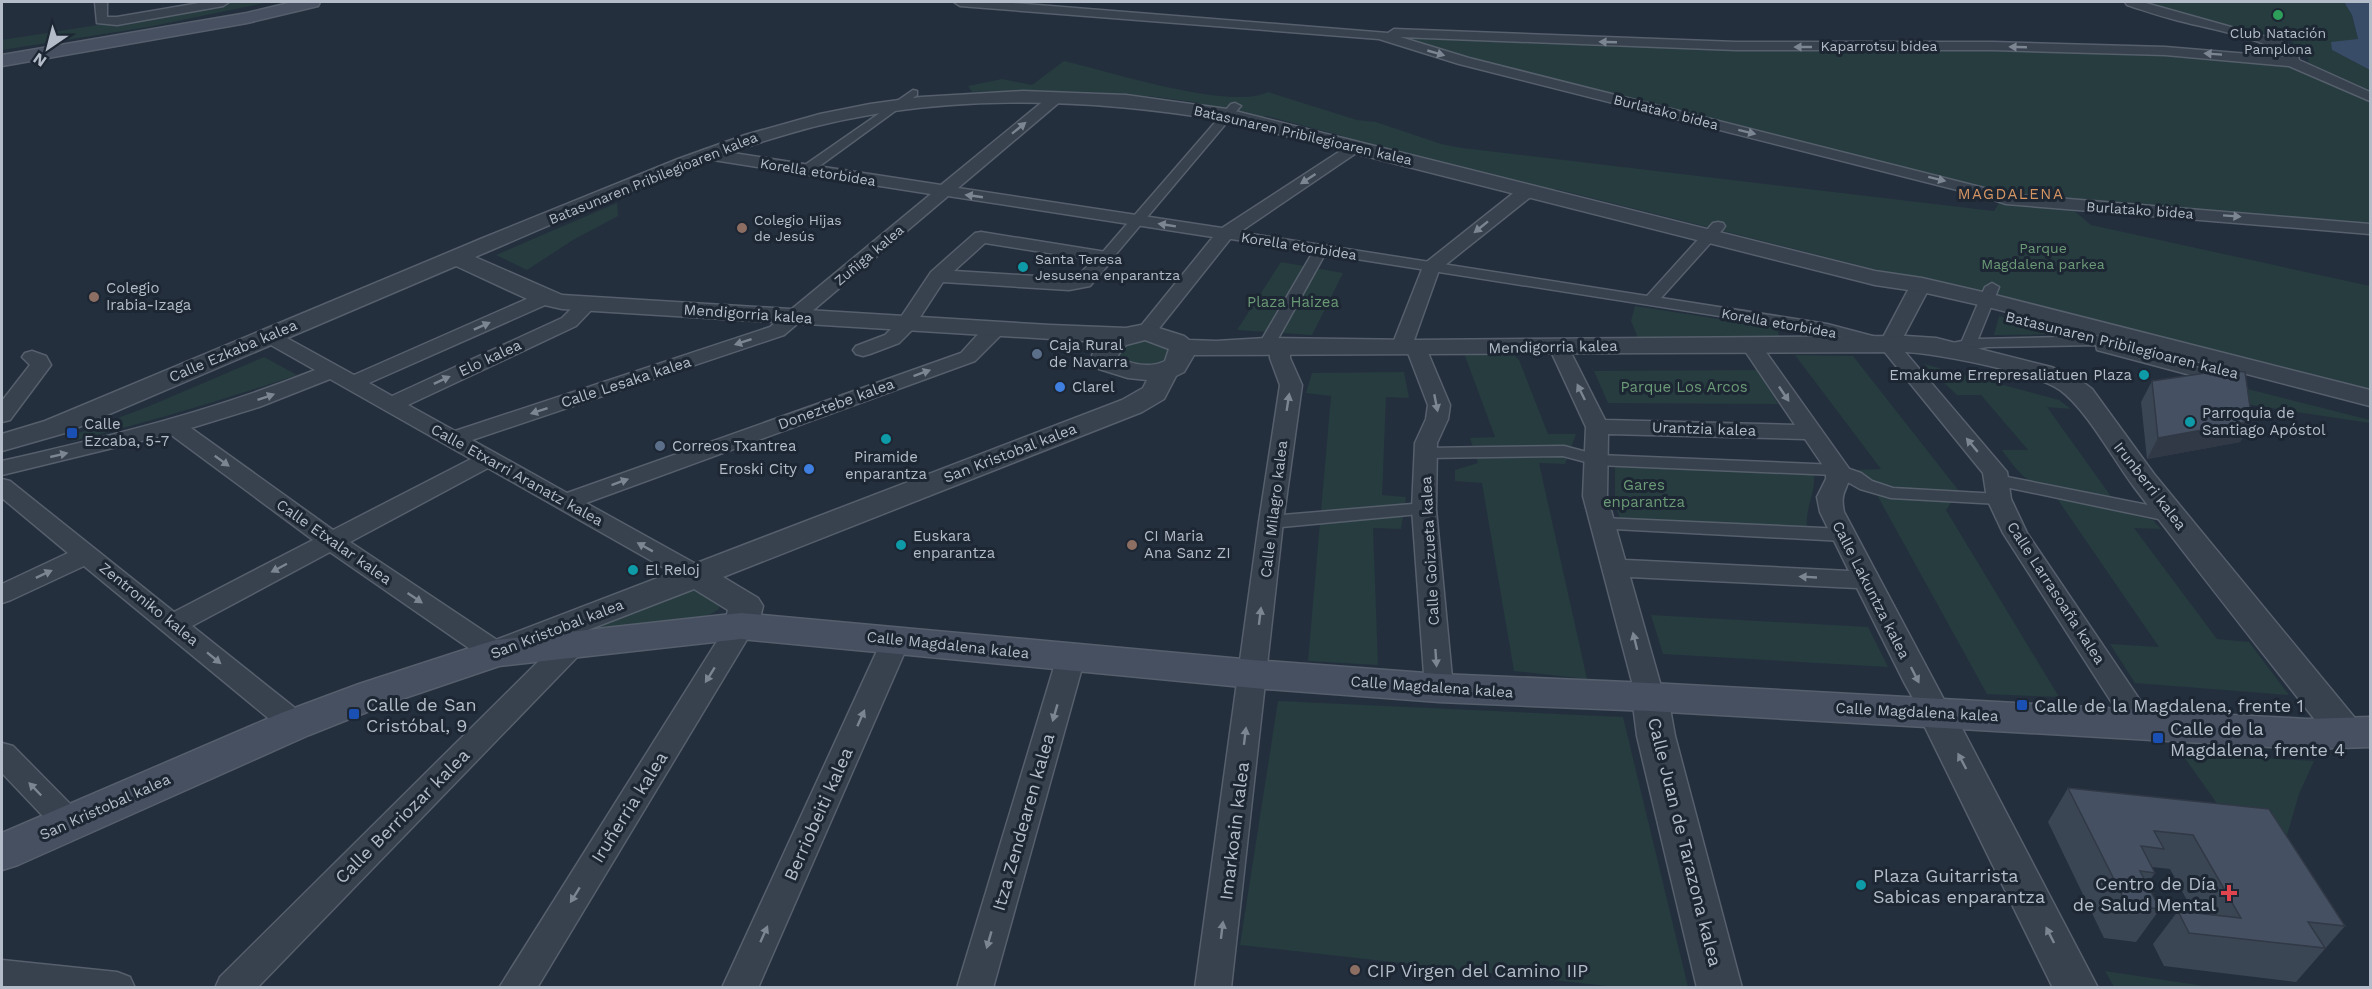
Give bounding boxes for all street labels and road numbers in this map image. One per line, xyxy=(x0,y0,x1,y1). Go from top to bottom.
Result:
street label: Kaparrotsu bidea xyxy=(1820,38,1938,54)
street label: Burlatako bidea xyxy=(1612,91,1720,133)
street label: Batasunaren Pribilegioaren kalea xyxy=(1192,102,1414,168)
street label: Batasunaren Pribilegioaren kalea xyxy=(546,129,760,227)
street label: Korella etorbidea xyxy=(759,155,877,189)
street label: Burlatako bidea xyxy=(2086,198,2194,222)
street label: Zuñiga kalea xyxy=(831,221,907,289)
street label: Korella etorbidea xyxy=(1240,229,1358,263)
street label: Mendigorria kalea xyxy=(683,301,814,328)
street label: Korella etorbidea xyxy=(1720,305,1838,341)
street label: Batasunaren Pribilegioaren kalea xyxy=(2004,307,2241,383)
street label: Calle Ezkaba kalea xyxy=(166,316,300,386)
street label: Elo kalea xyxy=(456,336,525,380)
street label: Mendigorria kalea xyxy=(1488,337,1618,357)
street label: Calle Lesaka kalea xyxy=(559,352,694,412)
street label: Doneztebe kalea xyxy=(775,374,897,433)
street label: Urantzia kalea xyxy=(1652,418,1757,440)
street label: San Kristobal kalea xyxy=(941,419,1080,487)
street label: Calle Etxarri Aranatz kalea xyxy=(428,420,607,530)
street label: Irunberri kalea xyxy=(2110,438,2190,534)
street label: Calle Milagro kalea xyxy=(1257,439,1291,579)
street label: Calle Goizueta kalea xyxy=(1417,475,1443,626)
street label: Calle Etxalar kalea xyxy=(273,496,395,589)
street label: Calle Lakuntza kalea xyxy=(1828,518,1914,662)
street label: Calle Larrasoaña kalea xyxy=(2003,518,2109,668)
street label: Zentroniko kalea xyxy=(96,559,203,650)
street label: San Kristobal kalea xyxy=(488,595,627,663)
street label: Calle Magdalena kalea xyxy=(866,628,1031,663)
street label: Calle Magdalena kalea xyxy=(1350,672,1515,702)
street label: Calle Magdalena kalea xyxy=(1835,699,1999,725)
street label: Calle Juan de Tarazona kalea xyxy=(1644,715,1726,969)
street label: Itza Zendearen kalea xyxy=(988,731,1058,913)
street label: Calle Berriozar kalea xyxy=(330,744,474,888)
street label: Berriobeiti kalea xyxy=(779,744,857,884)
street label: Iruñerria kalea xyxy=(586,748,672,866)
street label: Imarkoain kalea xyxy=(1215,761,1253,901)
street label: San Kristobal kalea xyxy=(37,770,174,844)

